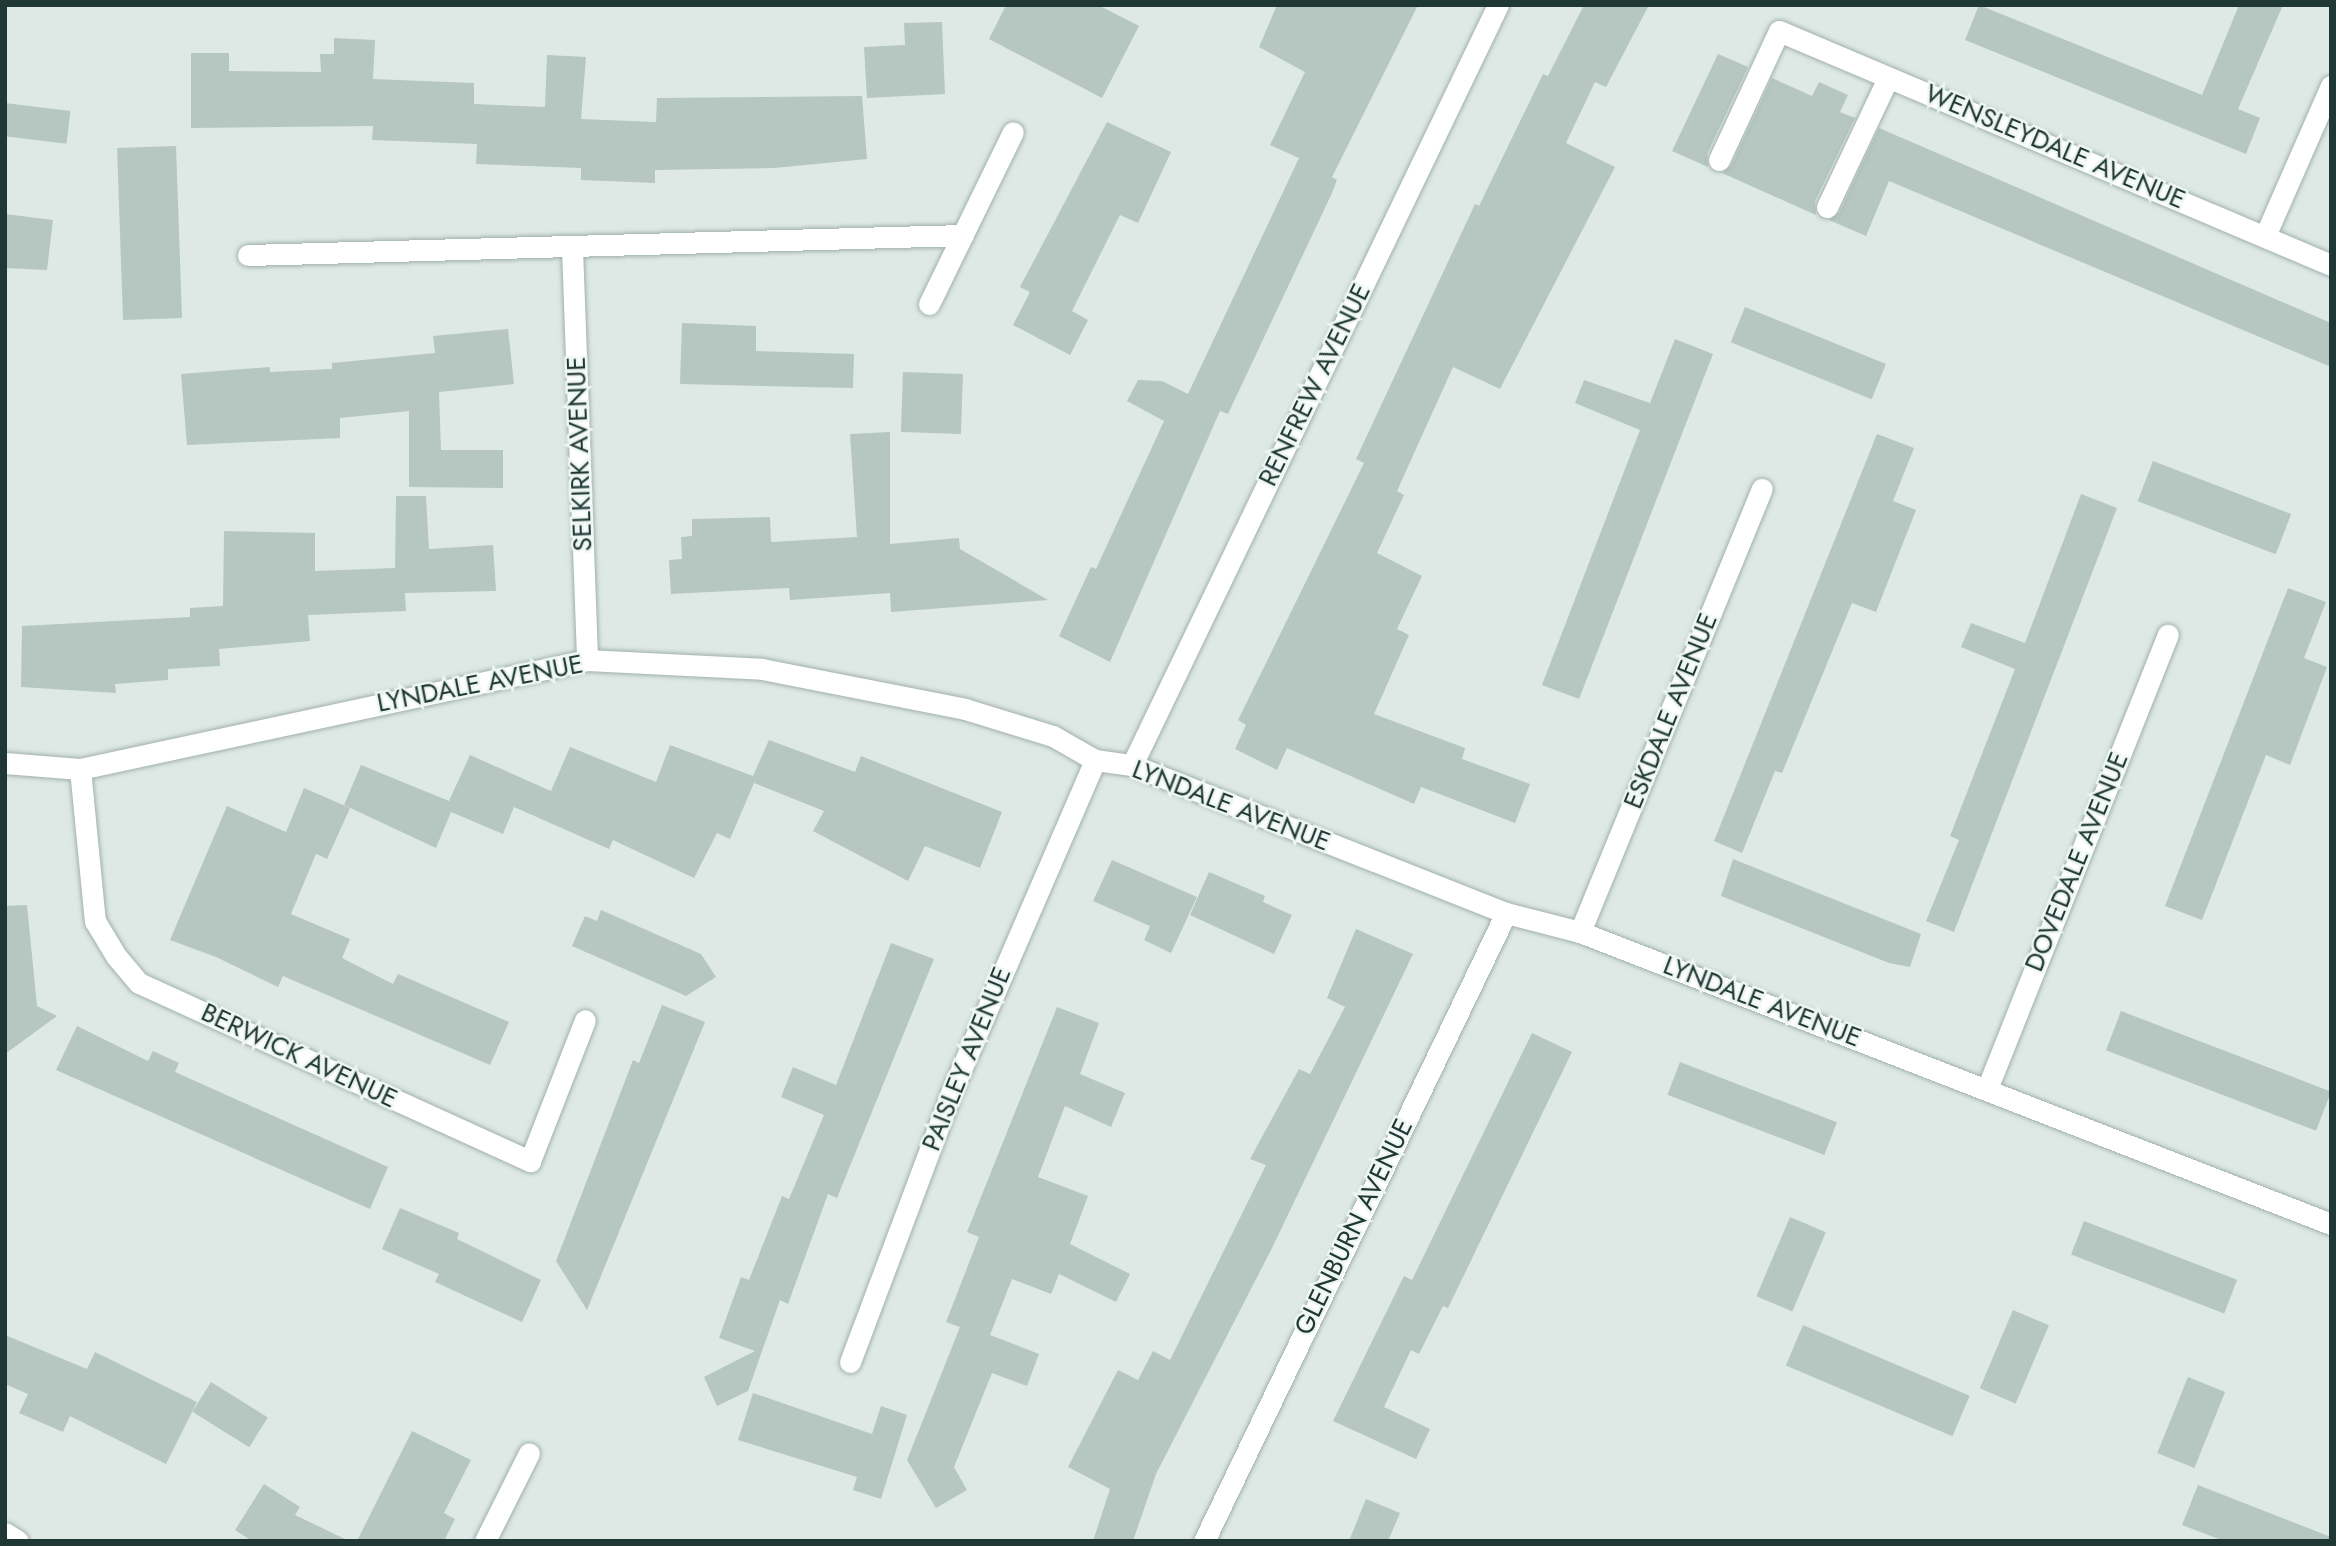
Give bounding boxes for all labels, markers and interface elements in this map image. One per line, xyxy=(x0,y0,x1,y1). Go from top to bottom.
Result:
street label: WENSLEYDALE AVENUE xyxy=(1920,78,2190,216)
street label: RENFREW AVENUE xyxy=(1253,279,1377,491)
street label: SELKIRK AVENUE xyxy=(561,356,599,552)
street label: ESKDALE AVENUE xyxy=(1618,609,1724,813)
street label: LYNDALE AVENUE xyxy=(374,649,586,719)
street label: DOVEDALE AVENUE xyxy=(2019,748,2135,976)
street label: LYNDALE AVENUE xyxy=(1128,754,1334,858)
street label: LYNDALE AVENUE xyxy=(1659,950,1865,1054)
street label: PAISLEY AVENUE xyxy=(916,963,1018,1155)
street label: BERWICK AVENUE xyxy=(196,997,402,1115)
street label: GLENBURN AVENUE xyxy=(1288,1114,1420,1340)

